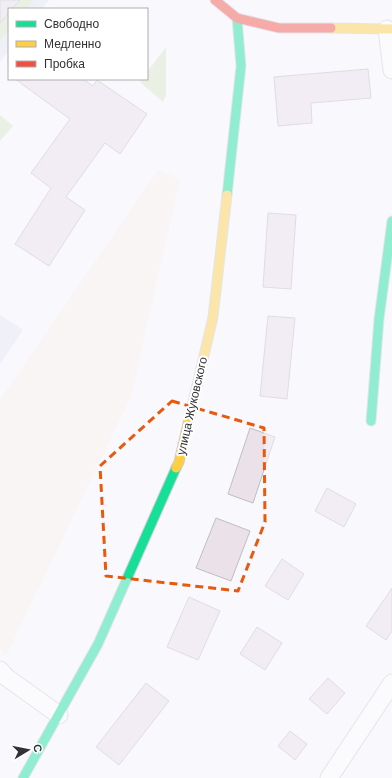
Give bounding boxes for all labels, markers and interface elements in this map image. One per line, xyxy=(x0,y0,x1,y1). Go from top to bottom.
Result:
legend xyxy=(8,8,148,80)
text: Свободно xyxy=(44,17,99,31)
text: Медленно xyxy=(44,37,101,51)
text: Пробка xyxy=(44,57,85,71)
street label: улица Жуковского xyxy=(174,355,210,456)
north arrow xyxy=(8,730,48,770)
text: С xyxy=(31,743,44,753)

